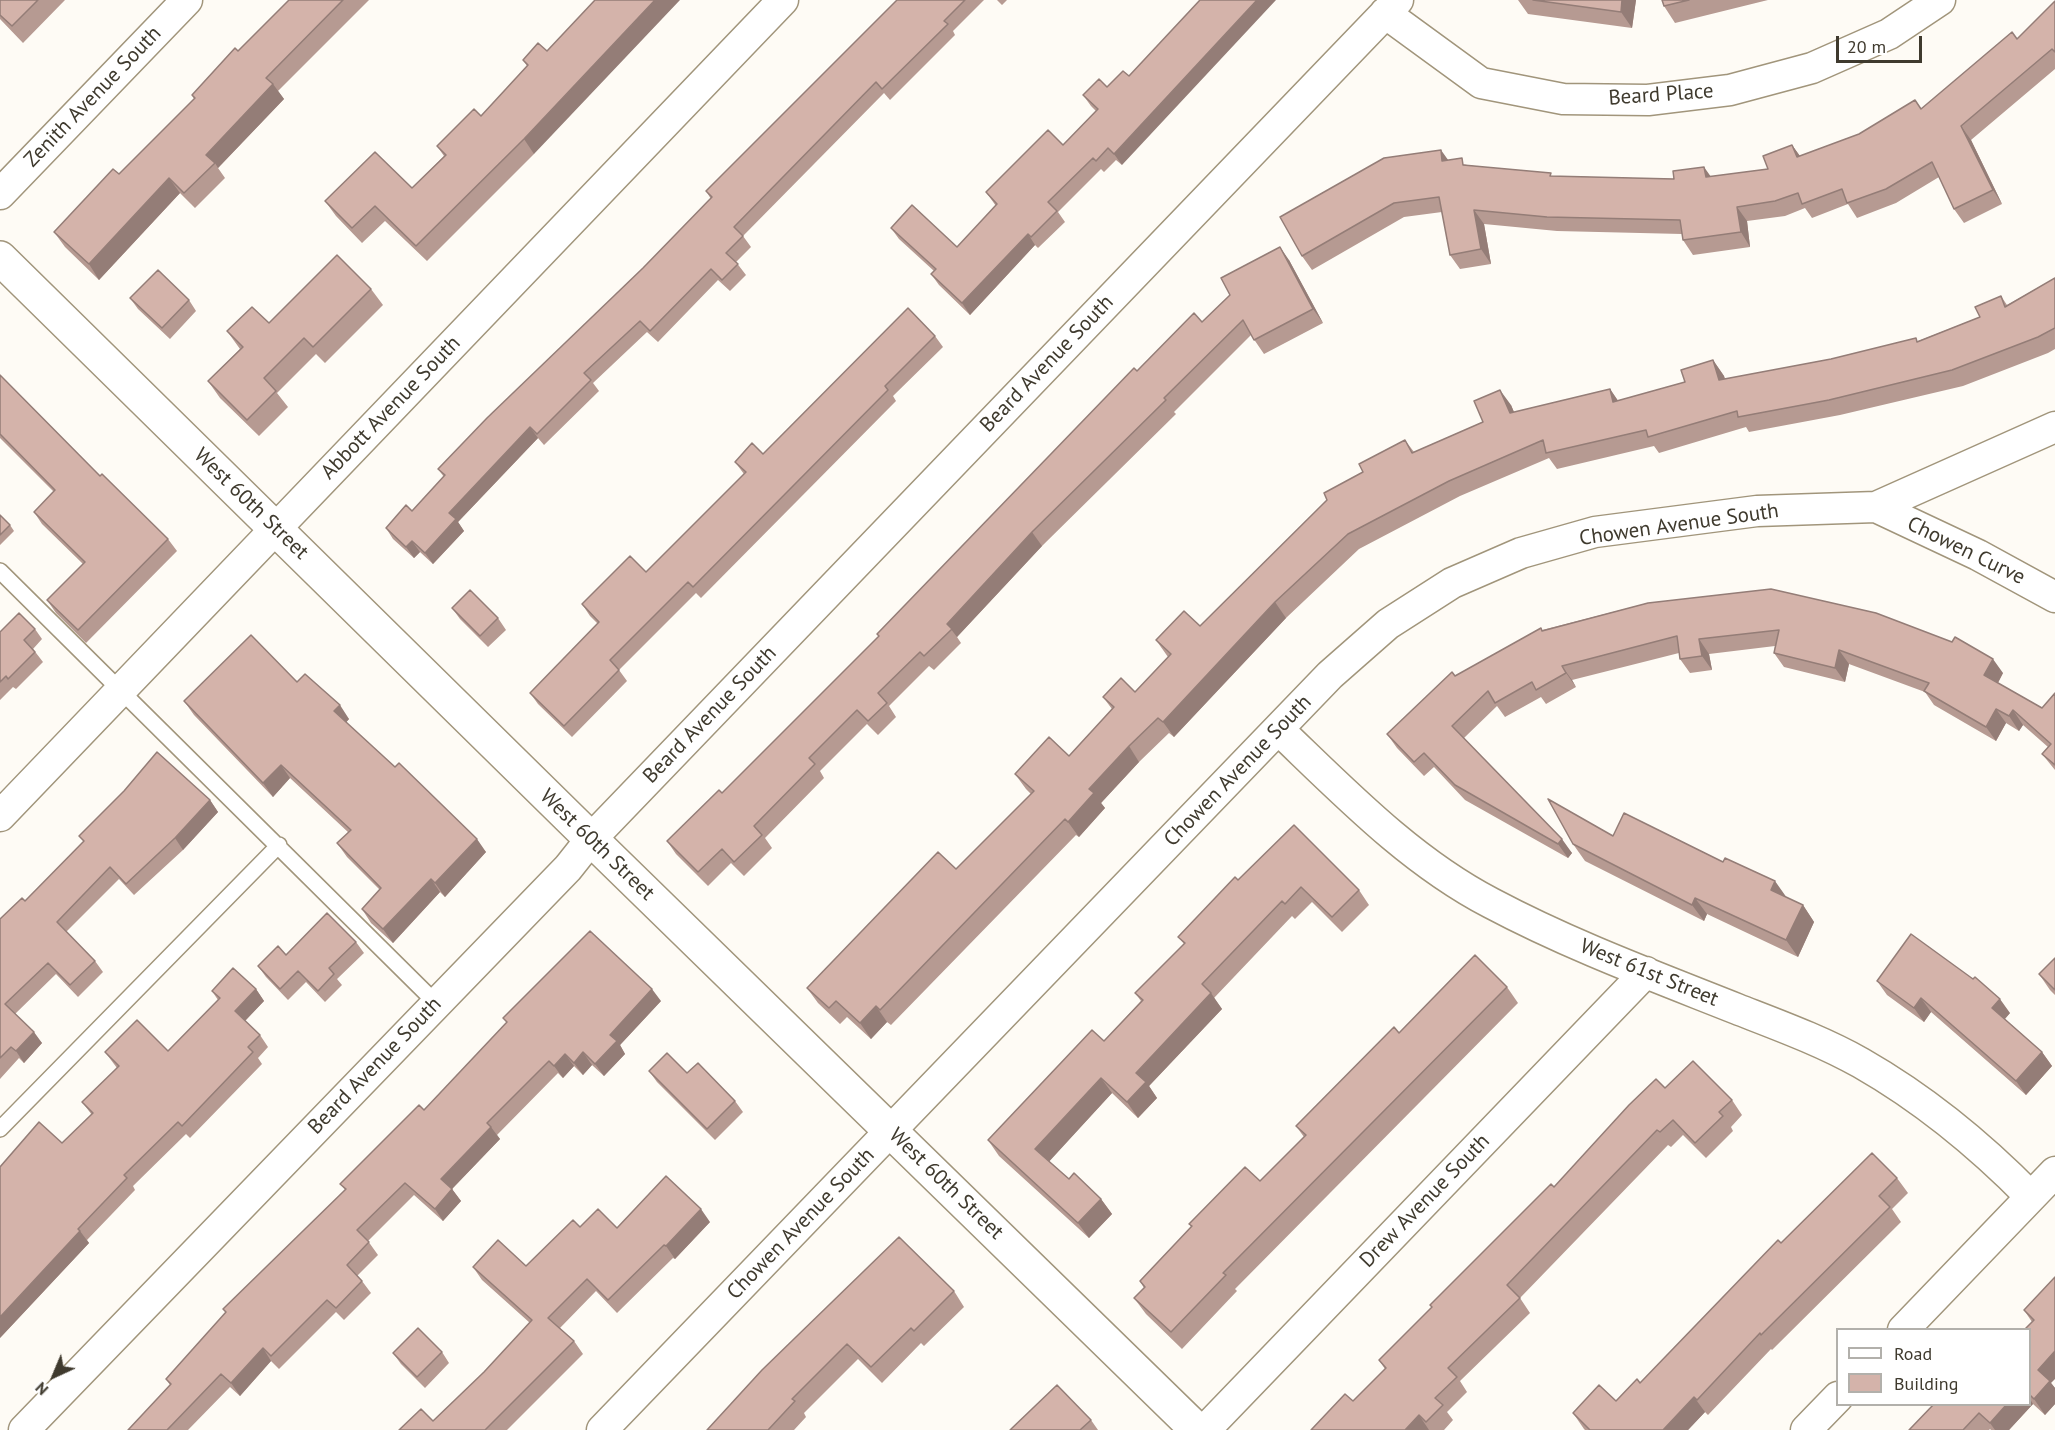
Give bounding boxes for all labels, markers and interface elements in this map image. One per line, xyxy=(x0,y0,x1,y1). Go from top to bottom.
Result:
street label: Zenith Avenue South xyxy=(19,21,167,173)
scale bar xyxy=(1839,24,1924,62)
text: 20 m xyxy=(1847,35,1886,58)
street label: Beard Place xyxy=(1608,79,1714,111)
street label: Beard Avenue South xyxy=(975,290,1119,438)
street label: Abbott Avenue South xyxy=(316,331,466,485)
street label: West 60th Street xyxy=(188,443,314,565)
street label: Chowen Avenue South xyxy=(1578,499,1780,551)
street label: Chowen Curve xyxy=(1903,512,2029,590)
street label: Beard Avenue South xyxy=(638,641,782,789)
street label: Chowen Avenue South xyxy=(1159,690,1317,852)
street label: West 60th Street xyxy=(534,784,660,906)
street label: West 61st Street xyxy=(1576,934,1722,1012)
street label: Beard Avenue South xyxy=(303,992,447,1140)
street label: West 60th Street xyxy=(883,1123,1009,1245)
street label: Drew Avenue South xyxy=(1355,1129,1495,1273)
street label: Chowen Avenue South xyxy=(722,1143,880,1305)
legend xyxy=(1836,1328,2031,1406)
text: Road xyxy=(1894,1342,1932,1365)
north arrow xyxy=(24,1346,84,1406)
text: Building xyxy=(1894,1372,1958,1395)
text: N xyxy=(31,1378,52,1400)

